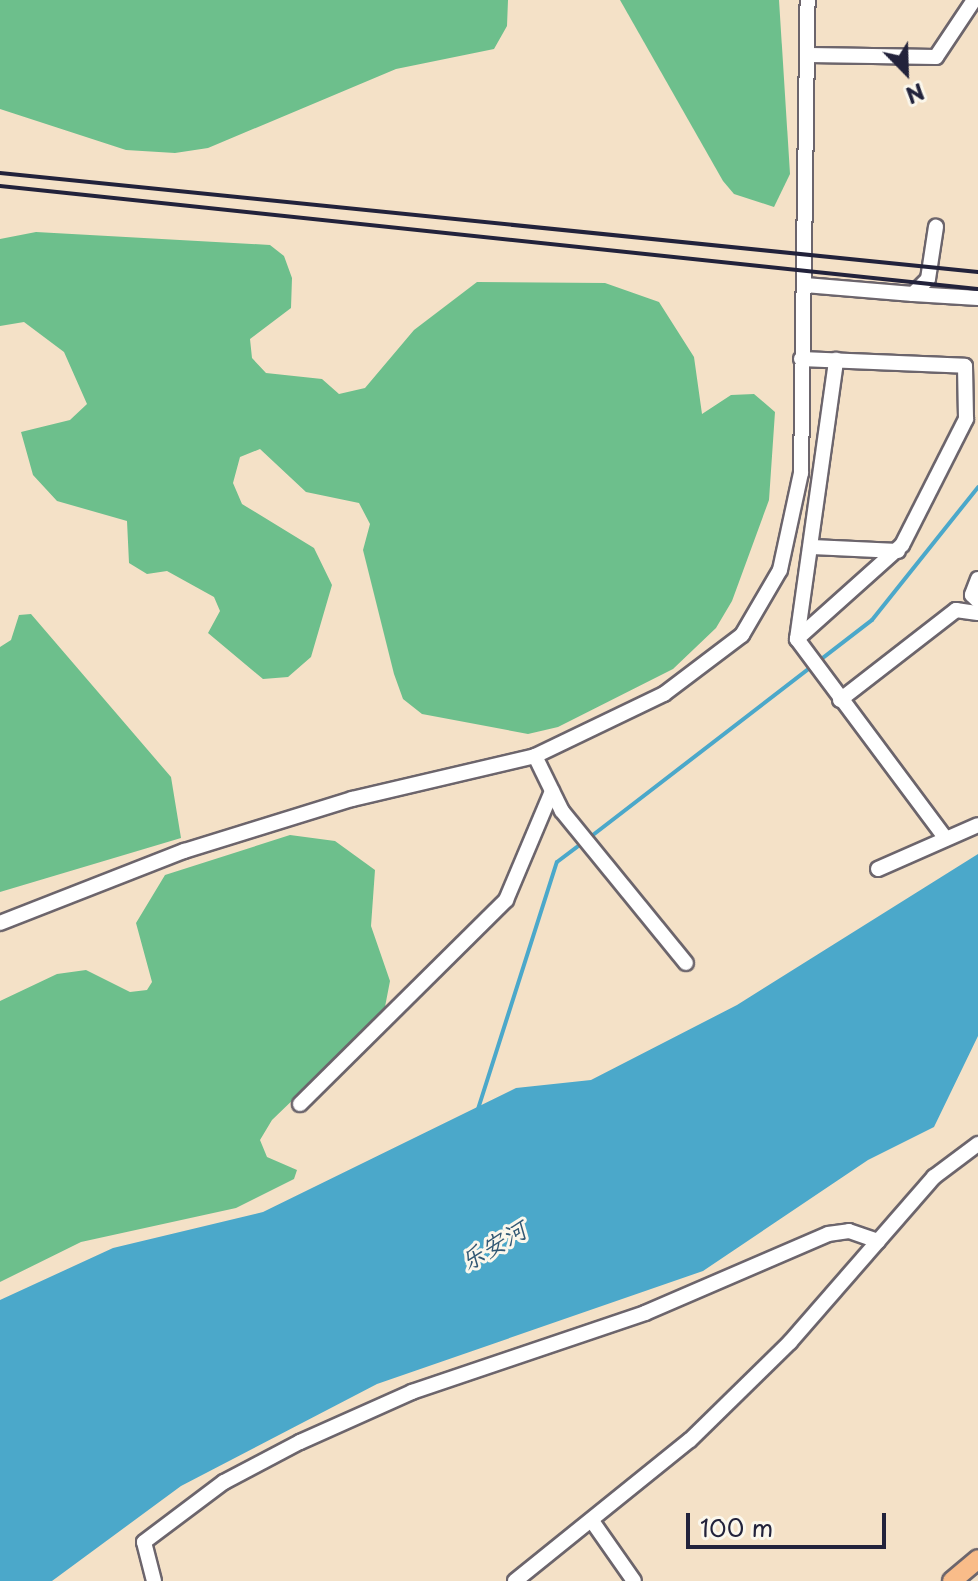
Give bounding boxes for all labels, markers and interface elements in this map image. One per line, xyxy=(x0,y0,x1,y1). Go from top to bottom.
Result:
north arrow xyxy=(866,32,946,112)
text: N xyxy=(901,76,930,113)
water label: 乐安河 xyxy=(455,1215,531,1275)
scale bar xyxy=(690,1497,890,1547)
text: 100 m xyxy=(700,1509,773,1545)

